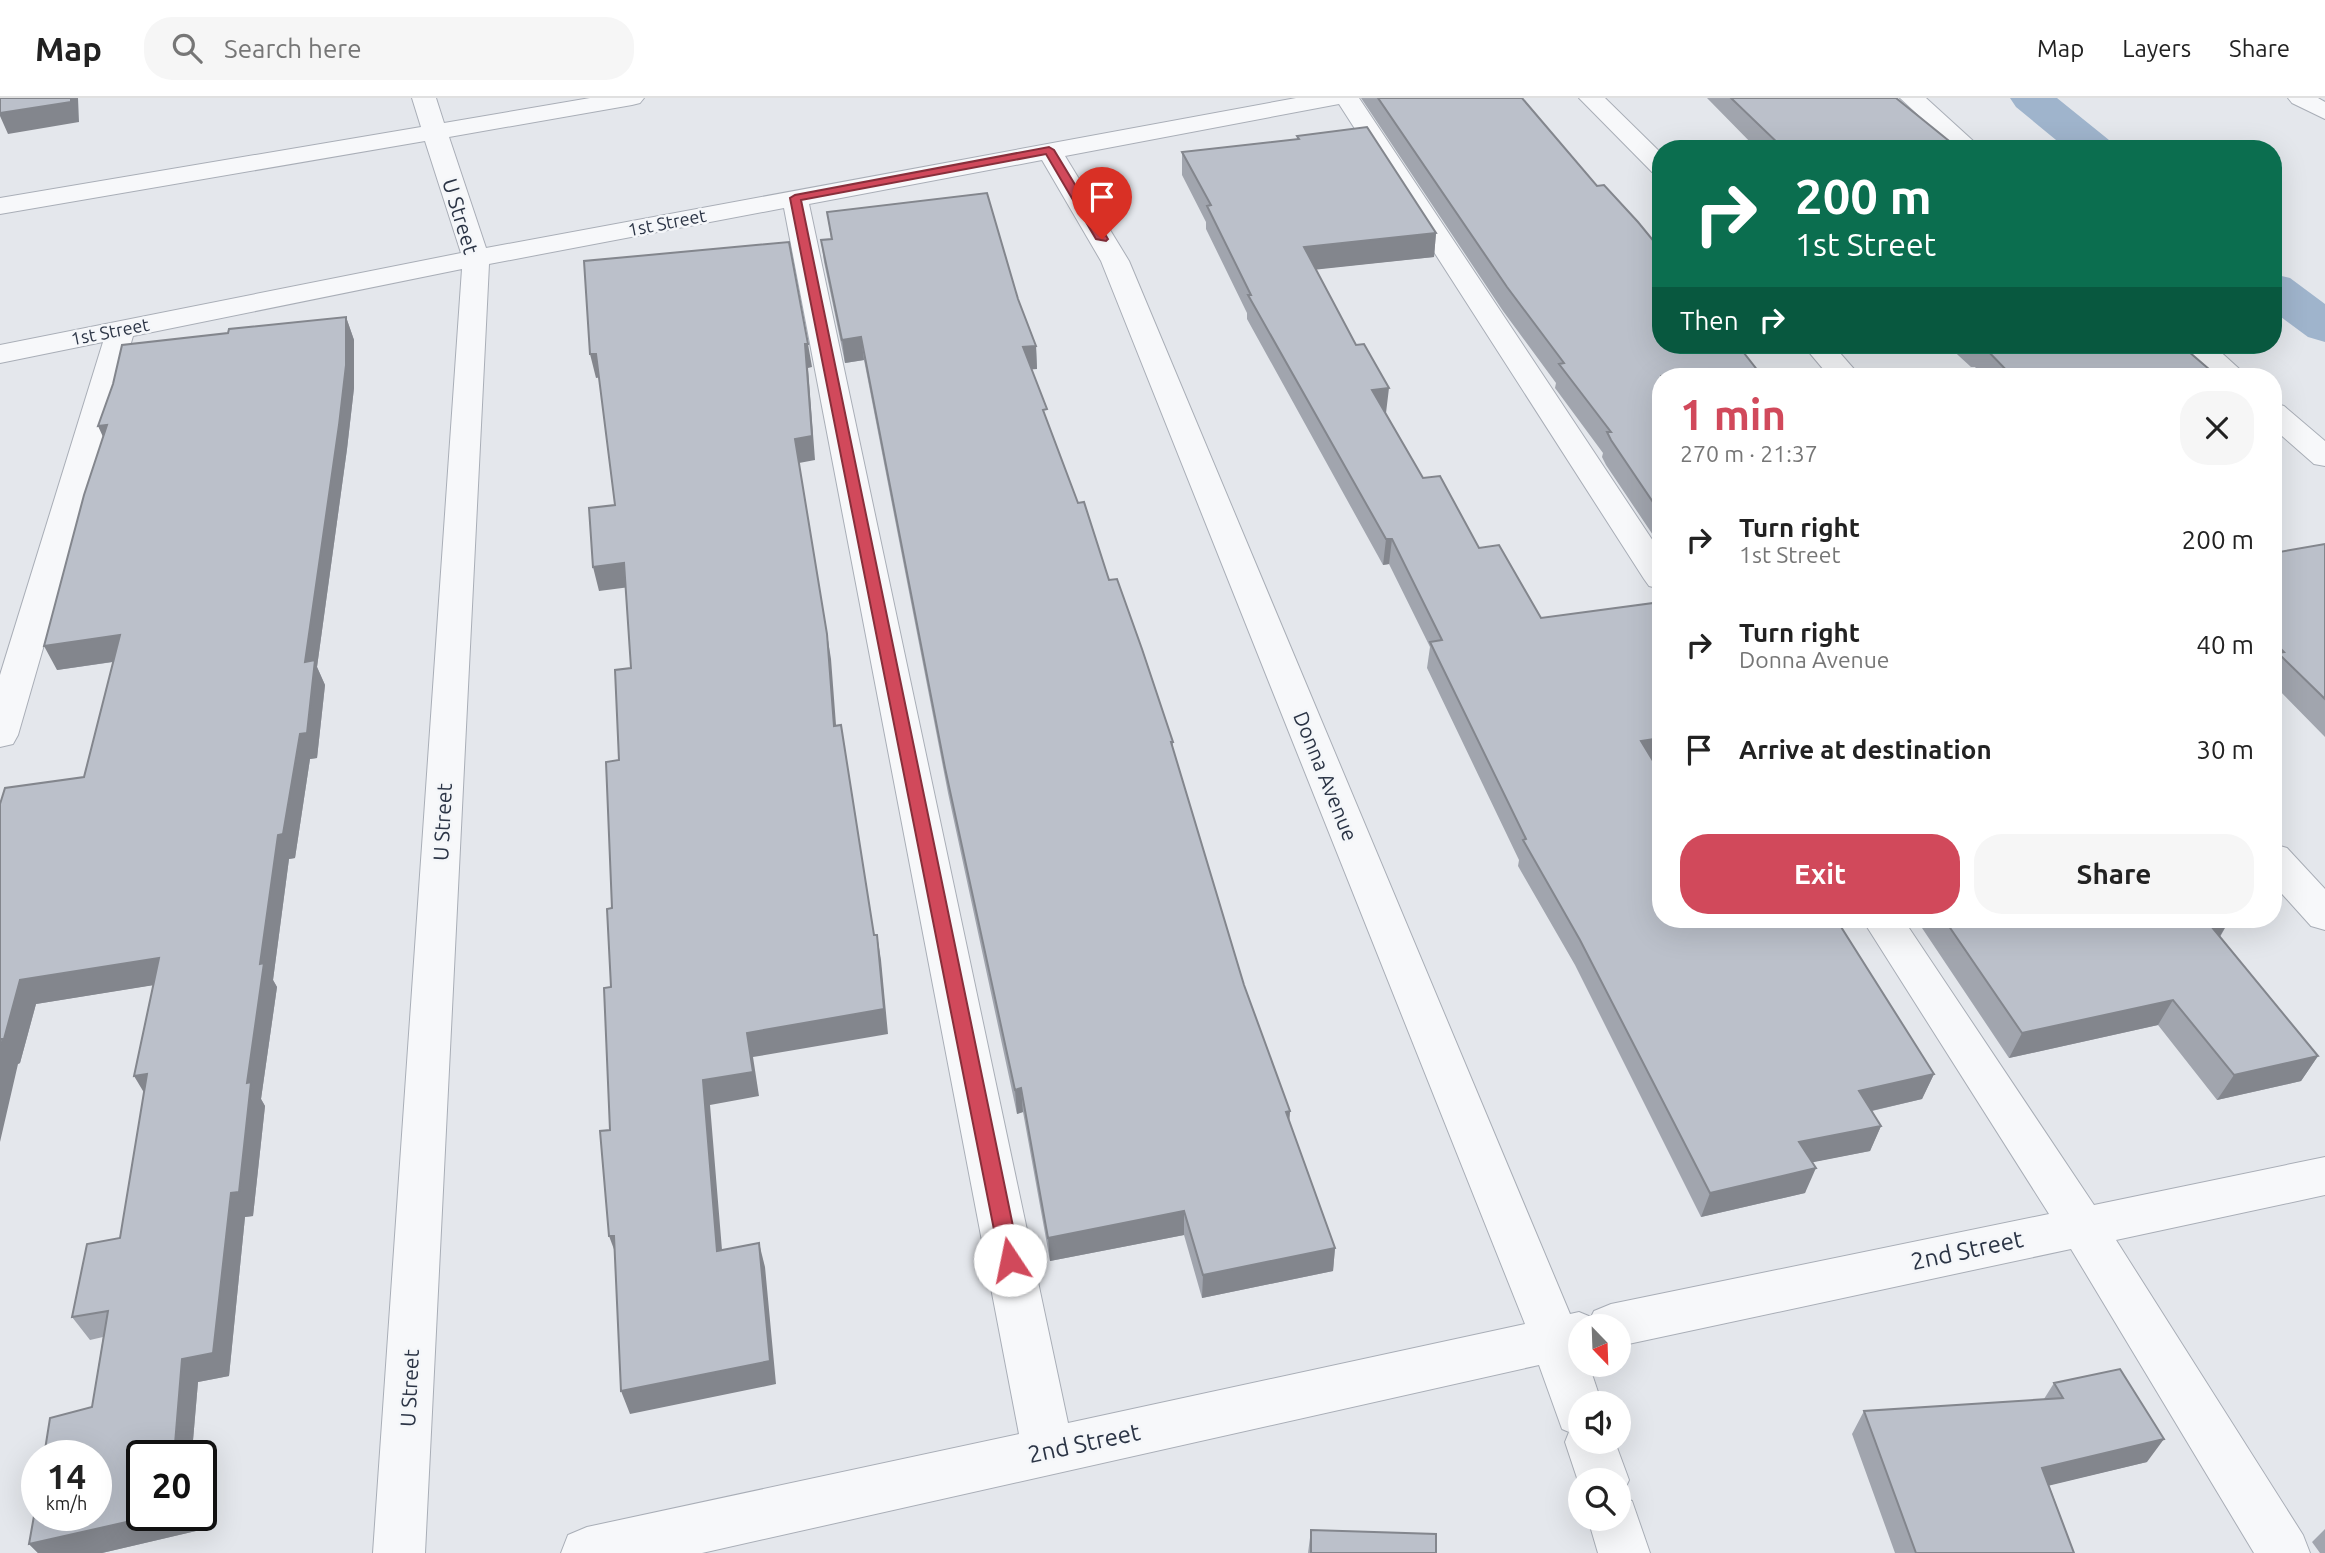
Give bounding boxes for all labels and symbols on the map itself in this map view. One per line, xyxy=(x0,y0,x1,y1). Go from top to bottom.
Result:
pin xyxy=(1072,167,1132,239)
street label: U Street xyxy=(438,175,484,257)
street label: 1st Street xyxy=(626,205,708,239)
street label: 1st Street xyxy=(69,314,151,348)
street label: Donna Avenue xyxy=(1289,708,1363,844)
street label: U Street xyxy=(428,783,456,861)
position arrow xyxy=(973,1223,1047,1297)
street label: 2nd Street xyxy=(1909,1225,2026,1275)
north arrow xyxy=(1568,1314,1631,1377)
street label: U Street xyxy=(395,1349,423,1427)
street label: 2nd Street xyxy=(1026,1418,1143,1468)
speed limit sign: 20 xyxy=(126,1440,217,1531)

